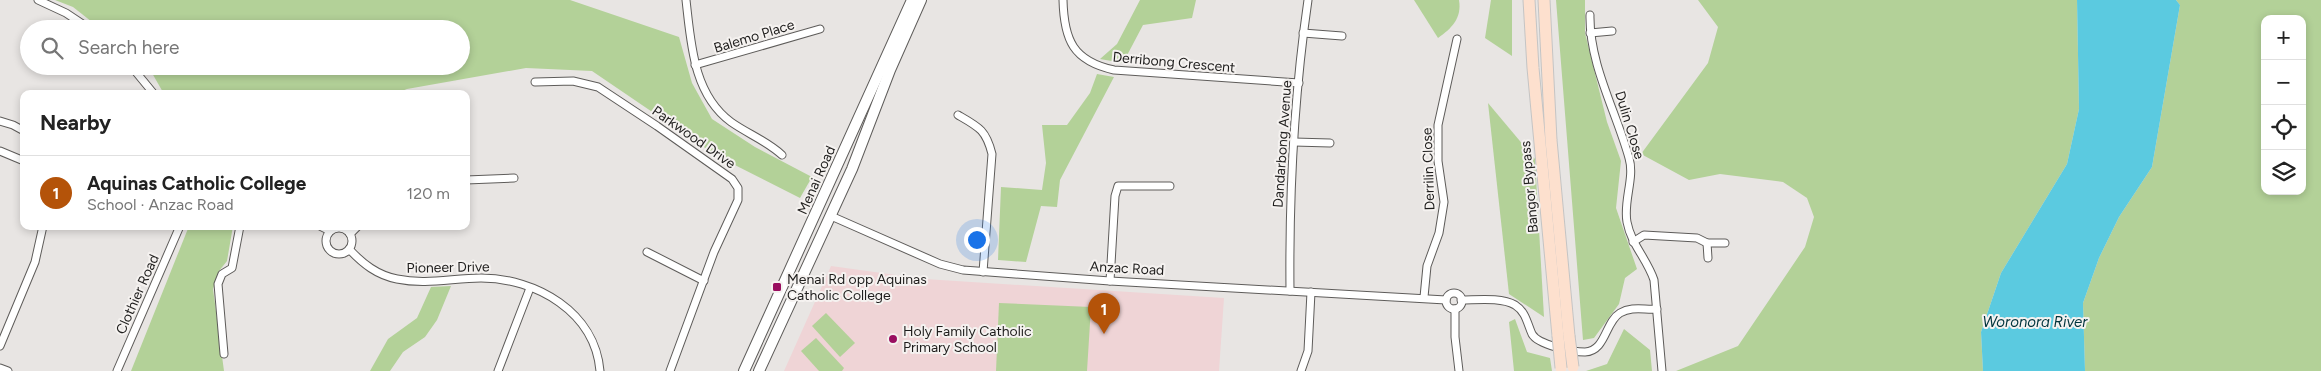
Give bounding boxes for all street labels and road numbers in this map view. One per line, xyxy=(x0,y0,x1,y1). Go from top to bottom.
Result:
street label: Balemo Place xyxy=(712,16,797,57)
street label: Derribong Crescent xyxy=(1112,49,1236,76)
street label: Dandarbong Avenue xyxy=(1270,79,1295,208)
street label: Dulin Close xyxy=(1611,89,1648,162)
street label: Parkwood Drive xyxy=(649,102,739,173)
street label: Derrilin Close xyxy=(1419,127,1438,211)
street label: Bangor Bypass xyxy=(1517,140,1542,234)
street label: Menai Road xyxy=(794,143,839,217)
street label: Clothier Road xyxy=(112,252,163,337)
street label: Pioneer Drive xyxy=(406,258,490,277)
street label: Anzac Road xyxy=(1089,258,1165,279)

